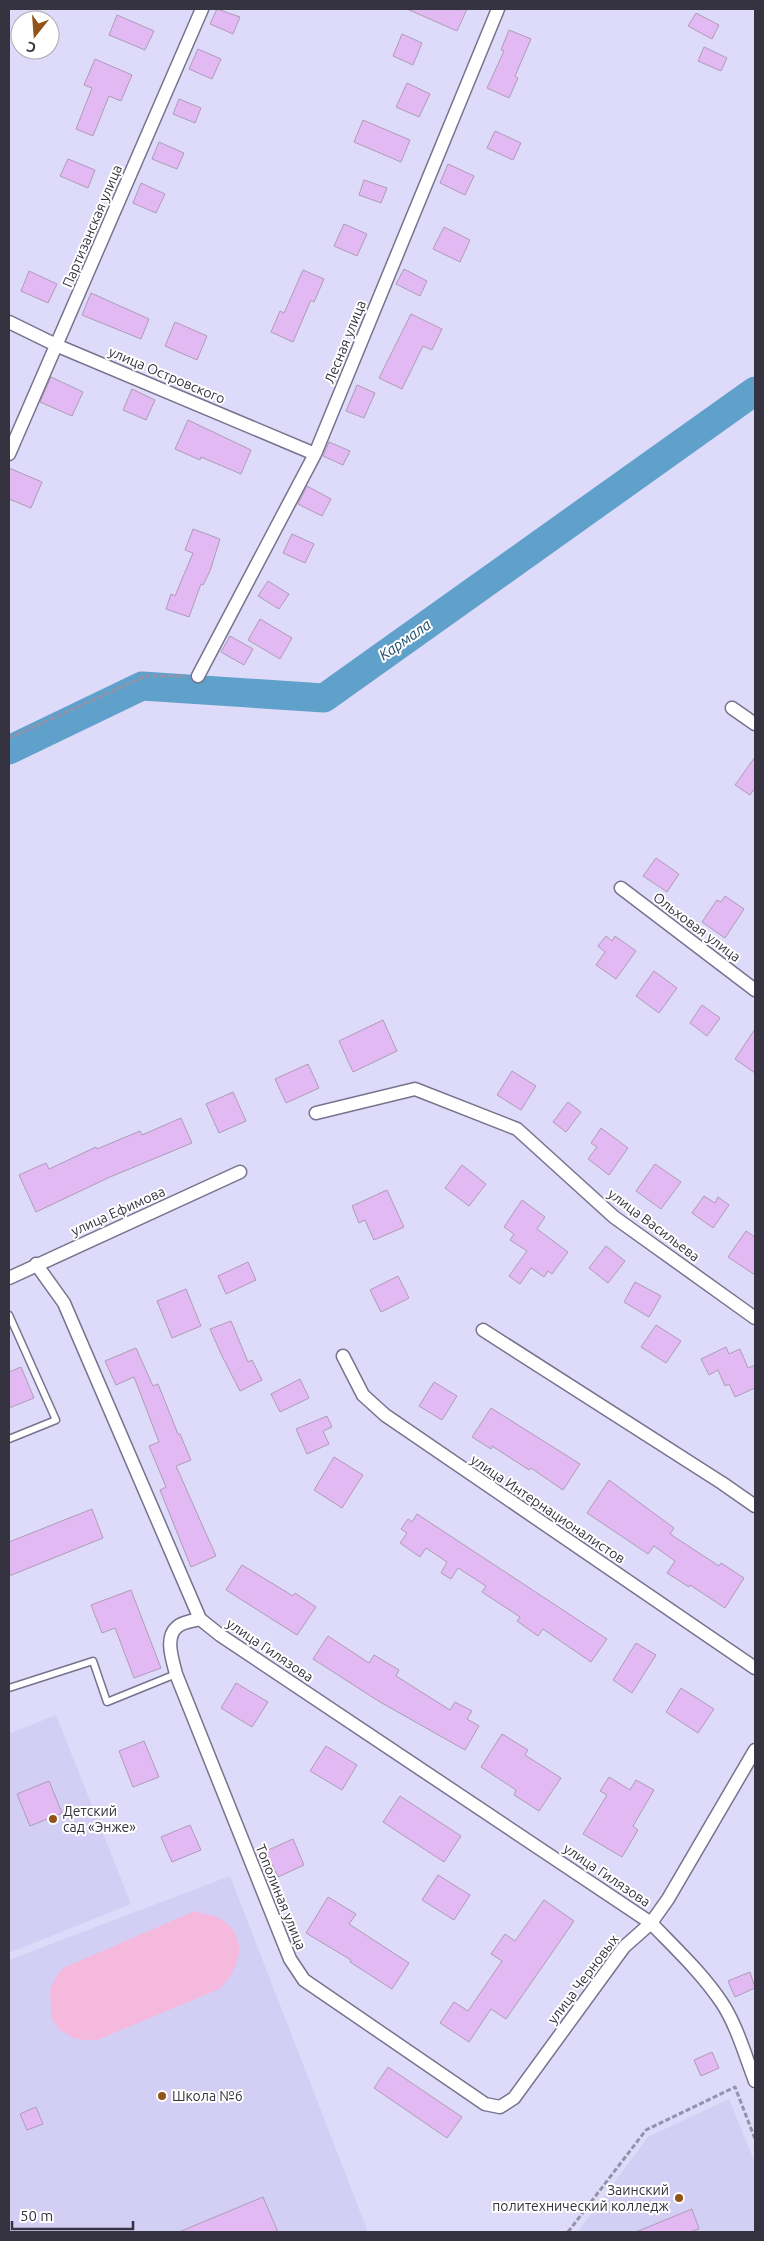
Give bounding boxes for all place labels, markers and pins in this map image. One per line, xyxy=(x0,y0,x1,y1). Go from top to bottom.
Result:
place label: Детский сад «Энже» xyxy=(63,1803,136,1835)
marker: Детский сад «Энже» xyxy=(47,1813,59,1825)
place label: Школа №6 xyxy=(172,2088,243,2104)
marker: Школа №6 xyxy=(156,2090,168,2102)
place label: Заинский политехнический колледж xyxy=(492,2182,670,2214)
marker: Заинский политехнический колледж xyxy=(673,2192,685,2204)

